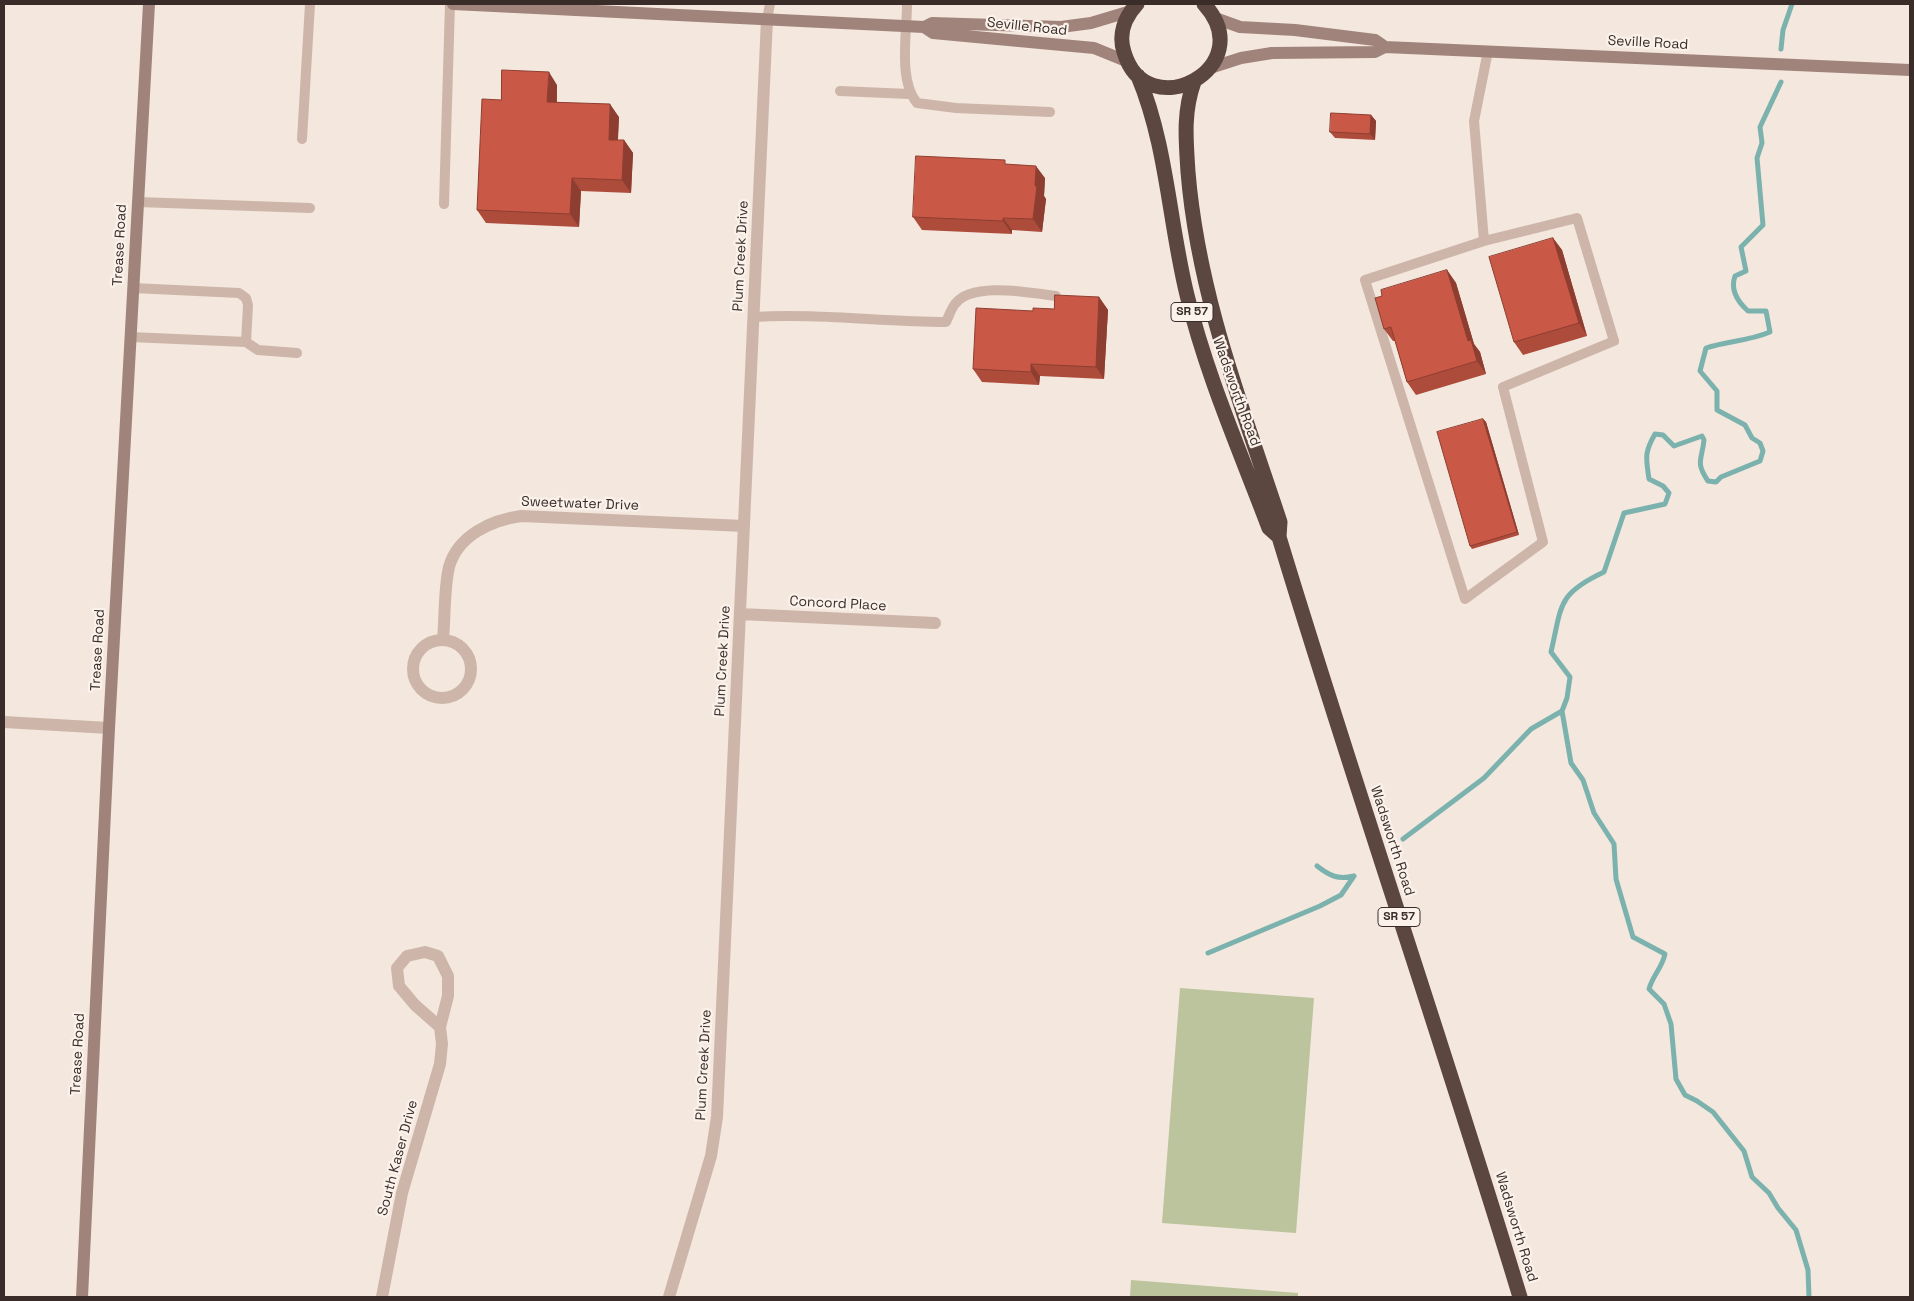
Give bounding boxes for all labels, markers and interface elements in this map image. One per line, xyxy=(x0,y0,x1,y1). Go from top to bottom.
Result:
street label: Seville Road xyxy=(986,14,1068,40)
street label: Seville Road xyxy=(1607,33,1689,53)
street label: Plum Creek Drive xyxy=(730,200,752,312)
street label: Trease Road xyxy=(109,204,131,286)
road number: SR 57 xyxy=(1171,302,1213,322)
street label: Wadsworth Road xyxy=(1209,335,1263,449)
street label: Sweetwater Drive xyxy=(521,494,639,514)
street label: Concord Place xyxy=(789,593,887,615)
street label: Plum Creek Drive xyxy=(712,605,734,717)
street label: Trease Road xyxy=(87,609,109,691)
street label: Wadsworth Road xyxy=(1366,784,1418,898)
road number: SR 57 xyxy=(1378,908,1420,926)
street label: Plum Creek Drive xyxy=(693,1009,715,1121)
street label: Trease Road xyxy=(67,1013,89,1095)
street label: South Kaser Drive xyxy=(374,1098,422,1218)
street label: Wadsworth Road xyxy=(1491,1170,1541,1284)

